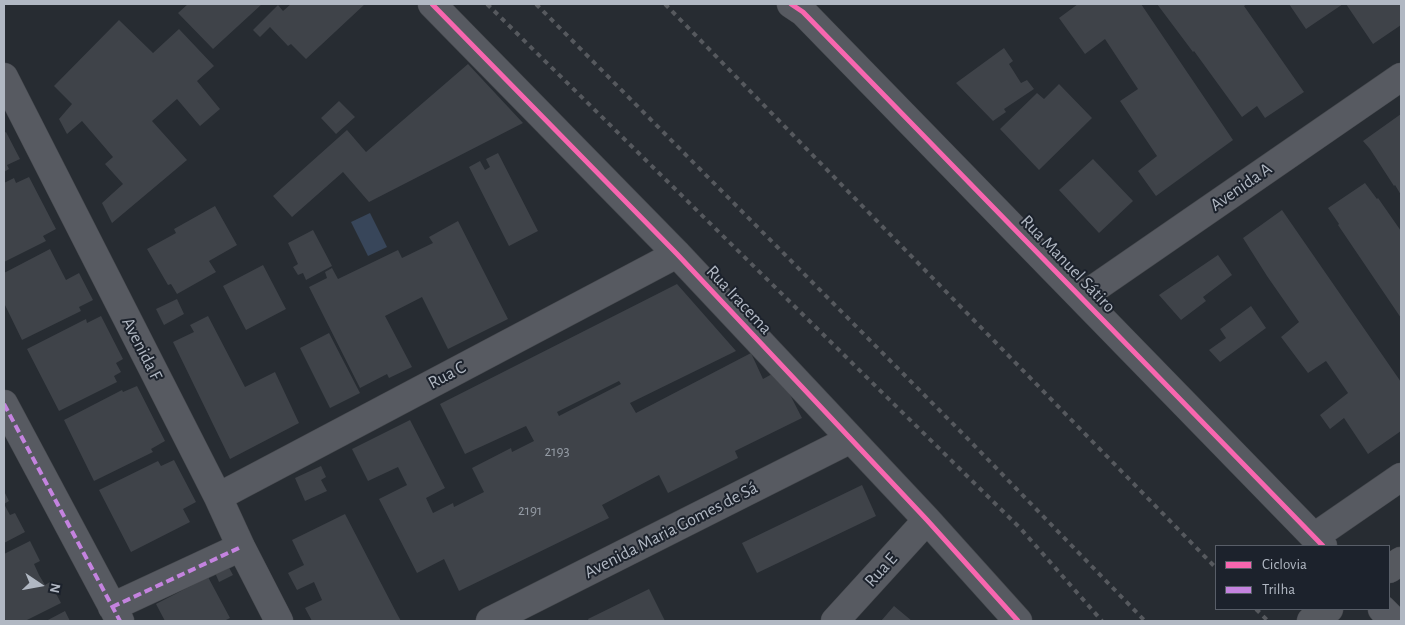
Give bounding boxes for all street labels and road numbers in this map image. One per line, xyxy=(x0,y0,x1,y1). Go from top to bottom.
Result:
street label: Avenida A xyxy=(1206,158,1276,216)
street label: Rua Manuel Sátiro xyxy=(1016,211,1120,317)
street label: Rua Iracema xyxy=(702,261,776,339)
street label: Avenida F xyxy=(117,314,167,384)
street label: Rua C xyxy=(425,356,469,394)
street label: Avenida Maria Gomes de Sá xyxy=(581,477,761,583)
street label: Rua E xyxy=(860,548,902,592)

